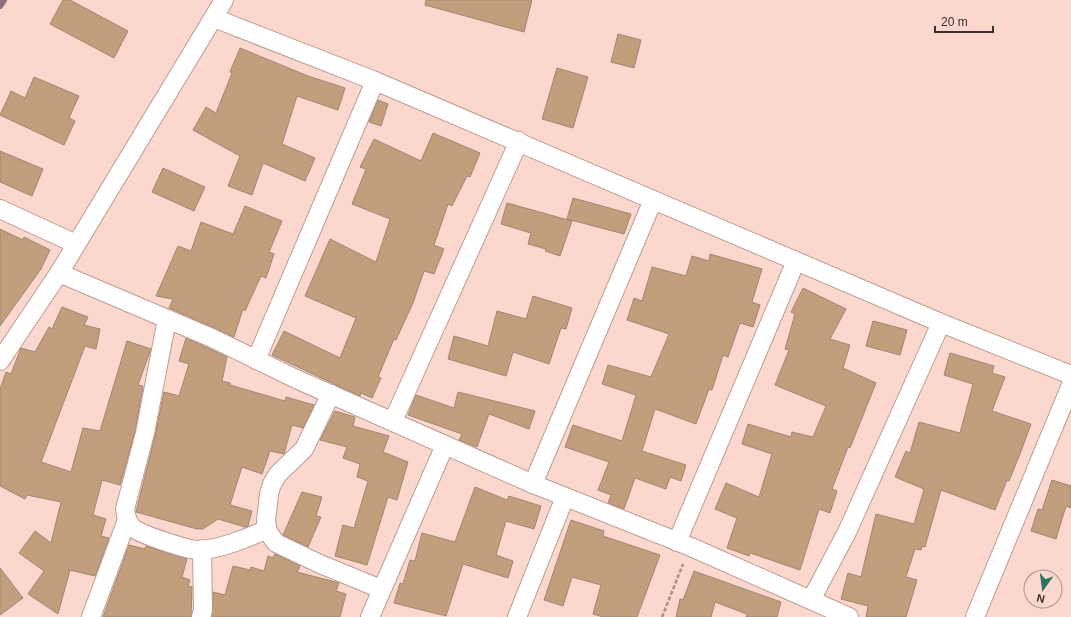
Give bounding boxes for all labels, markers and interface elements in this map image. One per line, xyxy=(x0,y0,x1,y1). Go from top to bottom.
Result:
scale bar xyxy=(935,8,993,34)
text: 20 m xyxy=(941,15,968,29)
north arrow xyxy=(1023,569,1063,609)
text: N xyxy=(1035,592,1046,605)

